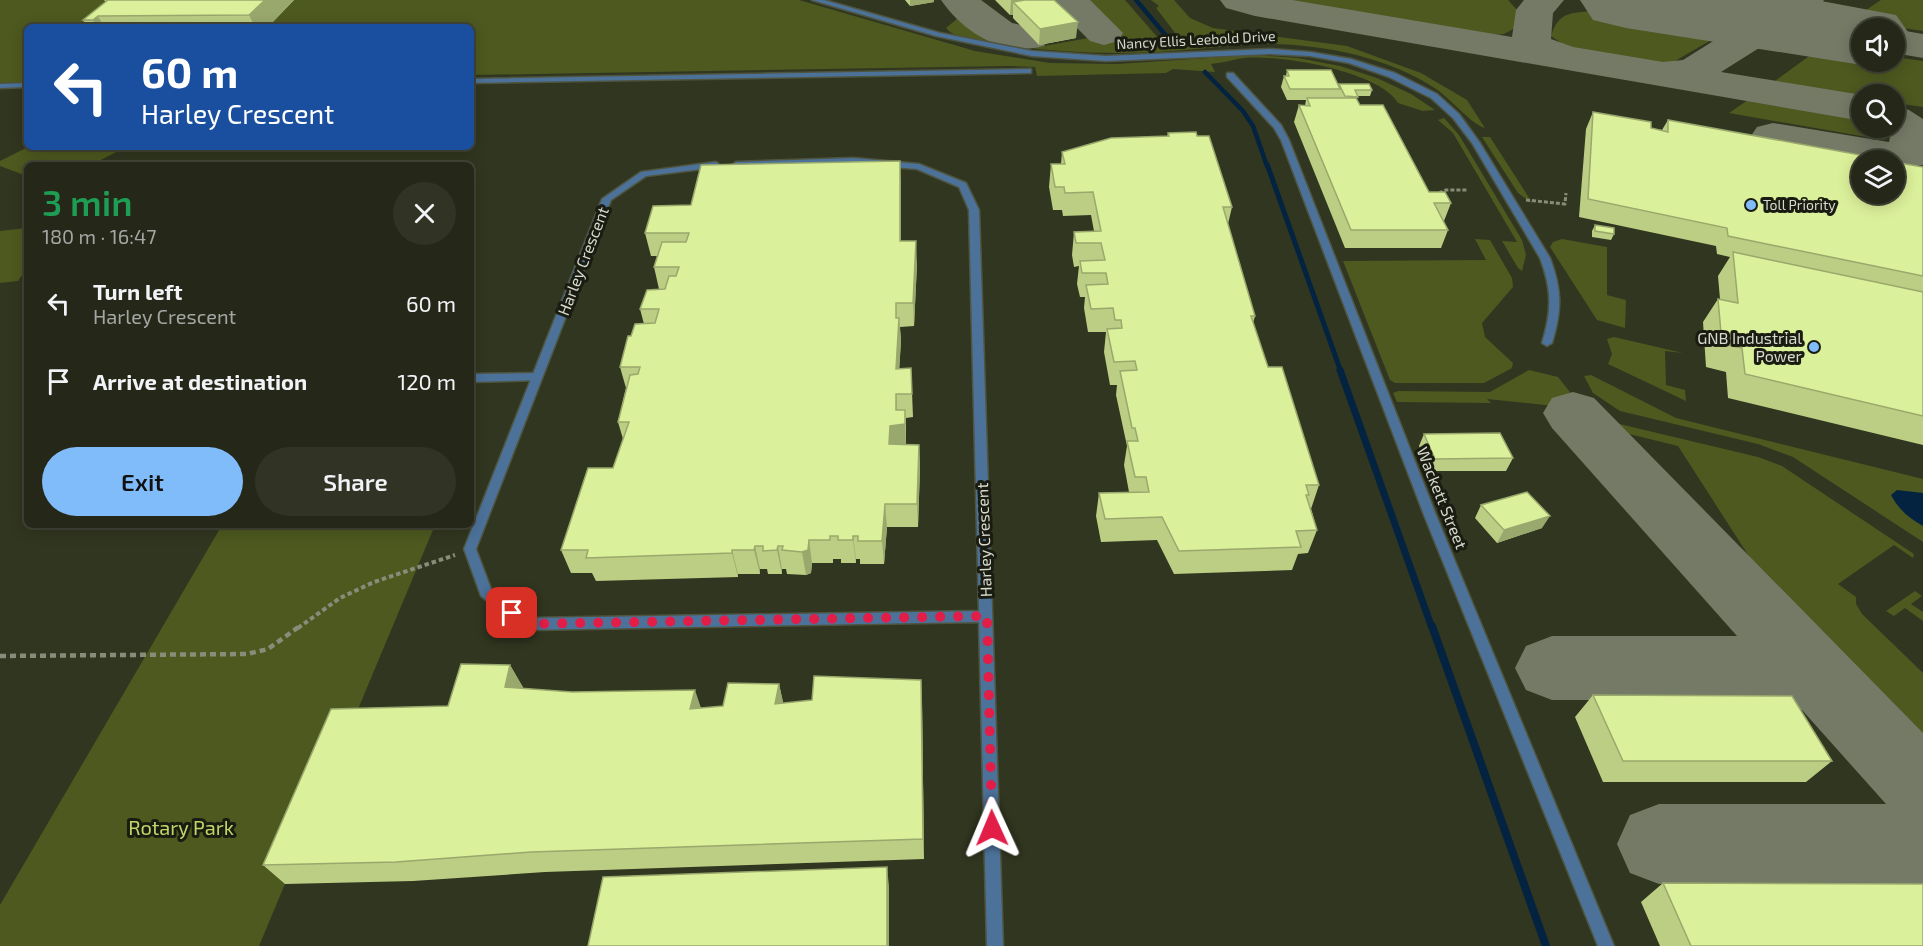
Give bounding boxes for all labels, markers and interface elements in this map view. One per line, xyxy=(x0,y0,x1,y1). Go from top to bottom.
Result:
map controls xyxy=(1851,18,1905,204)
button: sound xyxy=(1851,18,1905,72)
street label: Nancy Ellis Leebold Drive xyxy=(1116,27,1276,52)
text: 60 m xyxy=(141,46,238,96)
icon: left xyxy=(42,48,120,126)
button: search xyxy=(1851,84,1905,138)
text: Harley Crescent xyxy=(141,97,334,129)
button: layers xyxy=(1851,150,1905,204)
text: 3 min xyxy=(42,180,133,223)
button: close xyxy=(393,182,456,245)
place label: Toll Priority xyxy=(1763,196,1836,213)
marker: Toll Priority xyxy=(1744,198,1758,212)
street label: Harley Crescent xyxy=(553,204,612,318)
text: 180 m · 16:47 xyxy=(42,224,156,248)
text: Turn left xyxy=(93,278,182,304)
icon: left xyxy=(42,287,75,320)
text: 60 m xyxy=(406,290,456,316)
text: Harley Crescent xyxy=(93,304,236,328)
place label: GNB Industrial Power xyxy=(1697,328,1803,365)
marker: GNB Industrial Power xyxy=(1807,340,1821,354)
icon: arrive xyxy=(42,365,75,398)
text: Arrive at destination xyxy=(93,368,307,394)
text: 120 m xyxy=(397,368,456,394)
street label: Wackett Street xyxy=(1413,444,1472,552)
button: Exit xyxy=(42,447,243,516)
button: Share xyxy=(255,447,456,516)
street label: Harley Crescent xyxy=(972,482,995,598)
pin xyxy=(486,587,537,638)
icon: arrive xyxy=(495,596,528,629)
position arrow xyxy=(960,796,1024,860)
park label: Rotary Park xyxy=(128,815,234,839)

